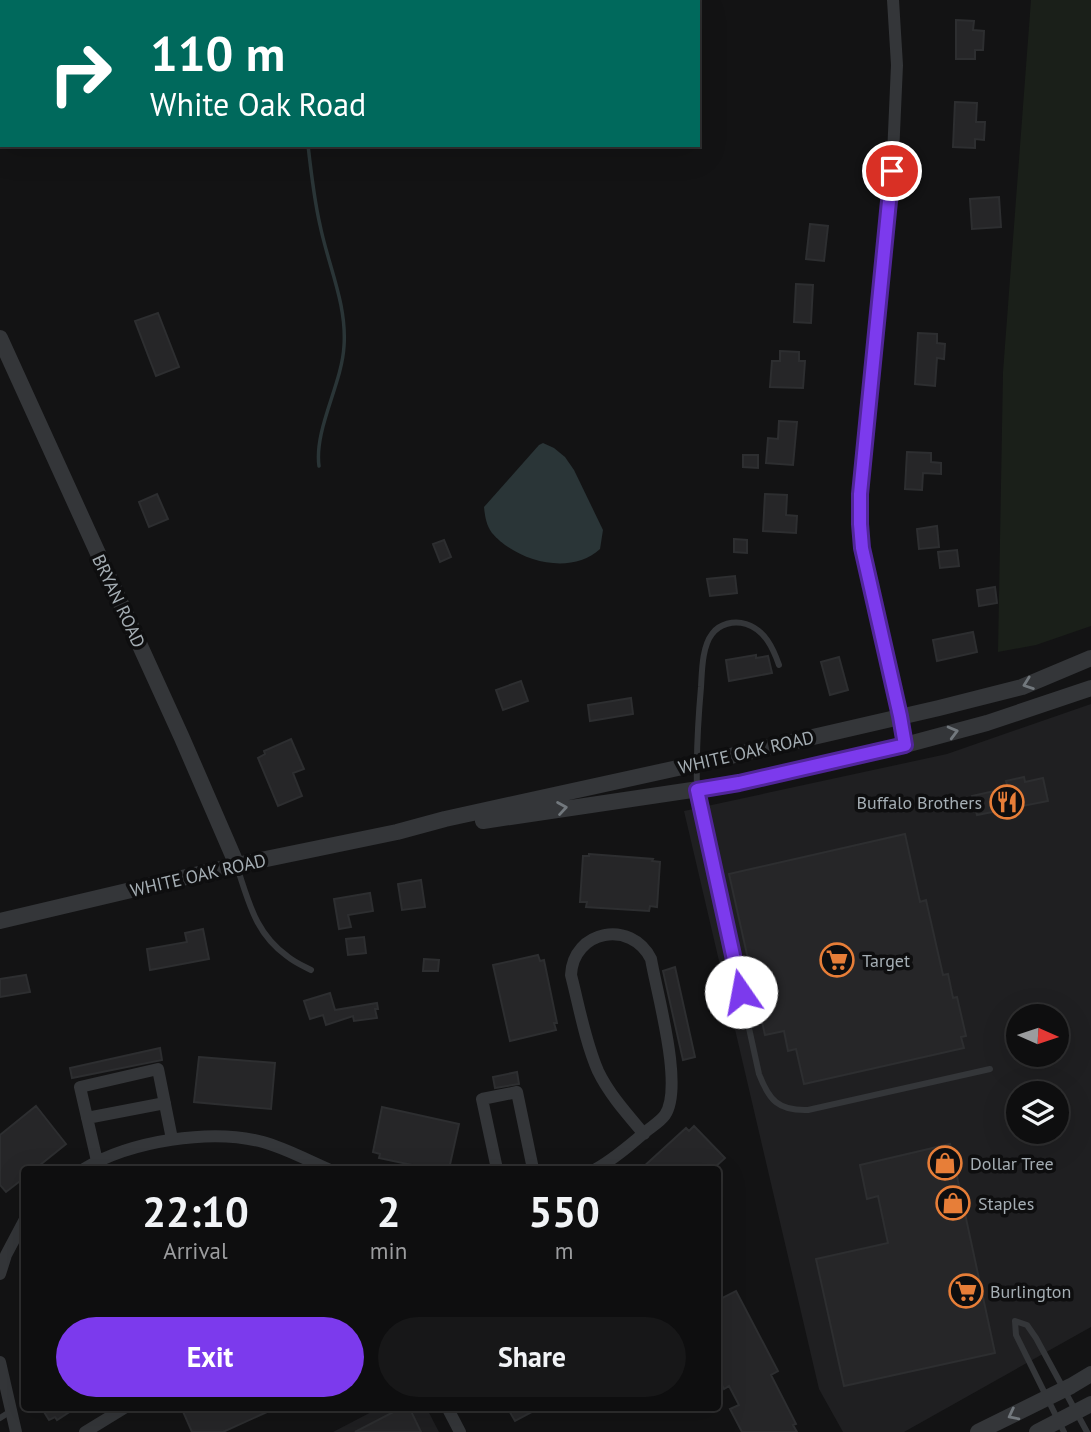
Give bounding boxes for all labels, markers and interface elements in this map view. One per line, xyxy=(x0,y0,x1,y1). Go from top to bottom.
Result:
text: 110 m xyxy=(150,21,285,85)
icon: right xyxy=(35,28,126,119)
text: White Oak Road xyxy=(150,83,366,125)
pin xyxy=(862,141,922,201)
icon: arrive xyxy=(873,152,911,190)
street label: BRYAN ROAD xyxy=(87,551,151,651)
one-way arrow xyxy=(1022,676,1034,690)
street label: WHITE OAK ROAD xyxy=(676,725,816,779)
one-way arrow xyxy=(947,726,959,740)
restaurant icon: Buffalo Brothers xyxy=(988,783,1026,821)
place label: Buffalo Brothers xyxy=(857,791,982,814)
one-way arrow xyxy=(556,801,568,816)
street label: WHITE OAK ROAD xyxy=(128,848,268,902)
supermarket icon: Target xyxy=(818,941,856,979)
place label: Target xyxy=(862,949,910,972)
position arrow xyxy=(704,955,778,1029)
north arrow xyxy=(1006,1004,1069,1068)
map controls xyxy=(1006,1004,1069,1144)
button: layers xyxy=(1006,1081,1069,1144)
shop icon: Dollar Tree xyxy=(926,1144,964,1182)
place label: Dollar Tree xyxy=(970,1152,1054,1175)
text: 22:10 xyxy=(142,1184,249,1239)
text: 2 xyxy=(377,1184,400,1239)
text: 550 xyxy=(528,1184,600,1239)
shop icon: Staples xyxy=(934,1184,972,1222)
place label: Staples xyxy=(978,1192,1034,1215)
text: Arrival xyxy=(163,1236,228,1265)
text: min xyxy=(370,1236,407,1265)
text: m xyxy=(555,1236,573,1265)
supermarket icon: Burlington xyxy=(947,1272,985,1310)
place label: Burlington xyxy=(990,1280,1071,1303)
button: Exit xyxy=(56,1317,364,1397)
button: Share xyxy=(378,1317,686,1397)
one-way arrow xyxy=(1008,1406,1020,1420)

